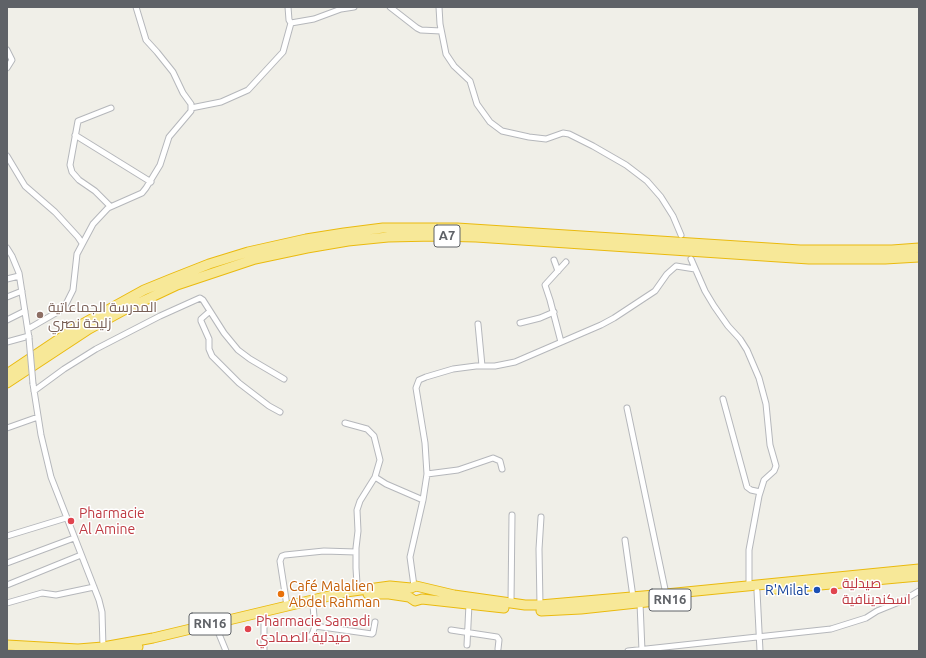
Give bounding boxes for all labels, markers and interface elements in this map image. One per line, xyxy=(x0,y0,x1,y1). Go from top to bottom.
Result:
road number: A7 xyxy=(434,225,460,247)
place label: المدرسة الجماعاتية زليخة نصري xyxy=(48,299,157,332)
marker: المدرسة الجماعاتية زليخة نصري xyxy=(35,310,45,320)
place label: Pharmacie Al Amine xyxy=(79,505,145,538)
marker: Pharmacie Al Amine xyxy=(66,516,76,526)
place label: صيدلية اسكندينافية xyxy=(842,575,911,608)
place label: Café Malalien Abdel Rahman xyxy=(289,578,380,610)
place label: R'Milat xyxy=(765,582,809,598)
marker: R'Milat xyxy=(812,585,822,595)
marker: صيدلية اسكندينافية xyxy=(829,586,839,596)
marker: Café Malalien Abdel Rahman xyxy=(276,589,286,599)
road number: RN16 xyxy=(649,589,691,611)
road number: RN16 xyxy=(189,613,231,635)
place label: Pharmacie Samadi صيدلية الصمادي xyxy=(256,613,370,646)
marker: Pharmacie Samadi صيدلية الصمادي xyxy=(243,624,253,634)

